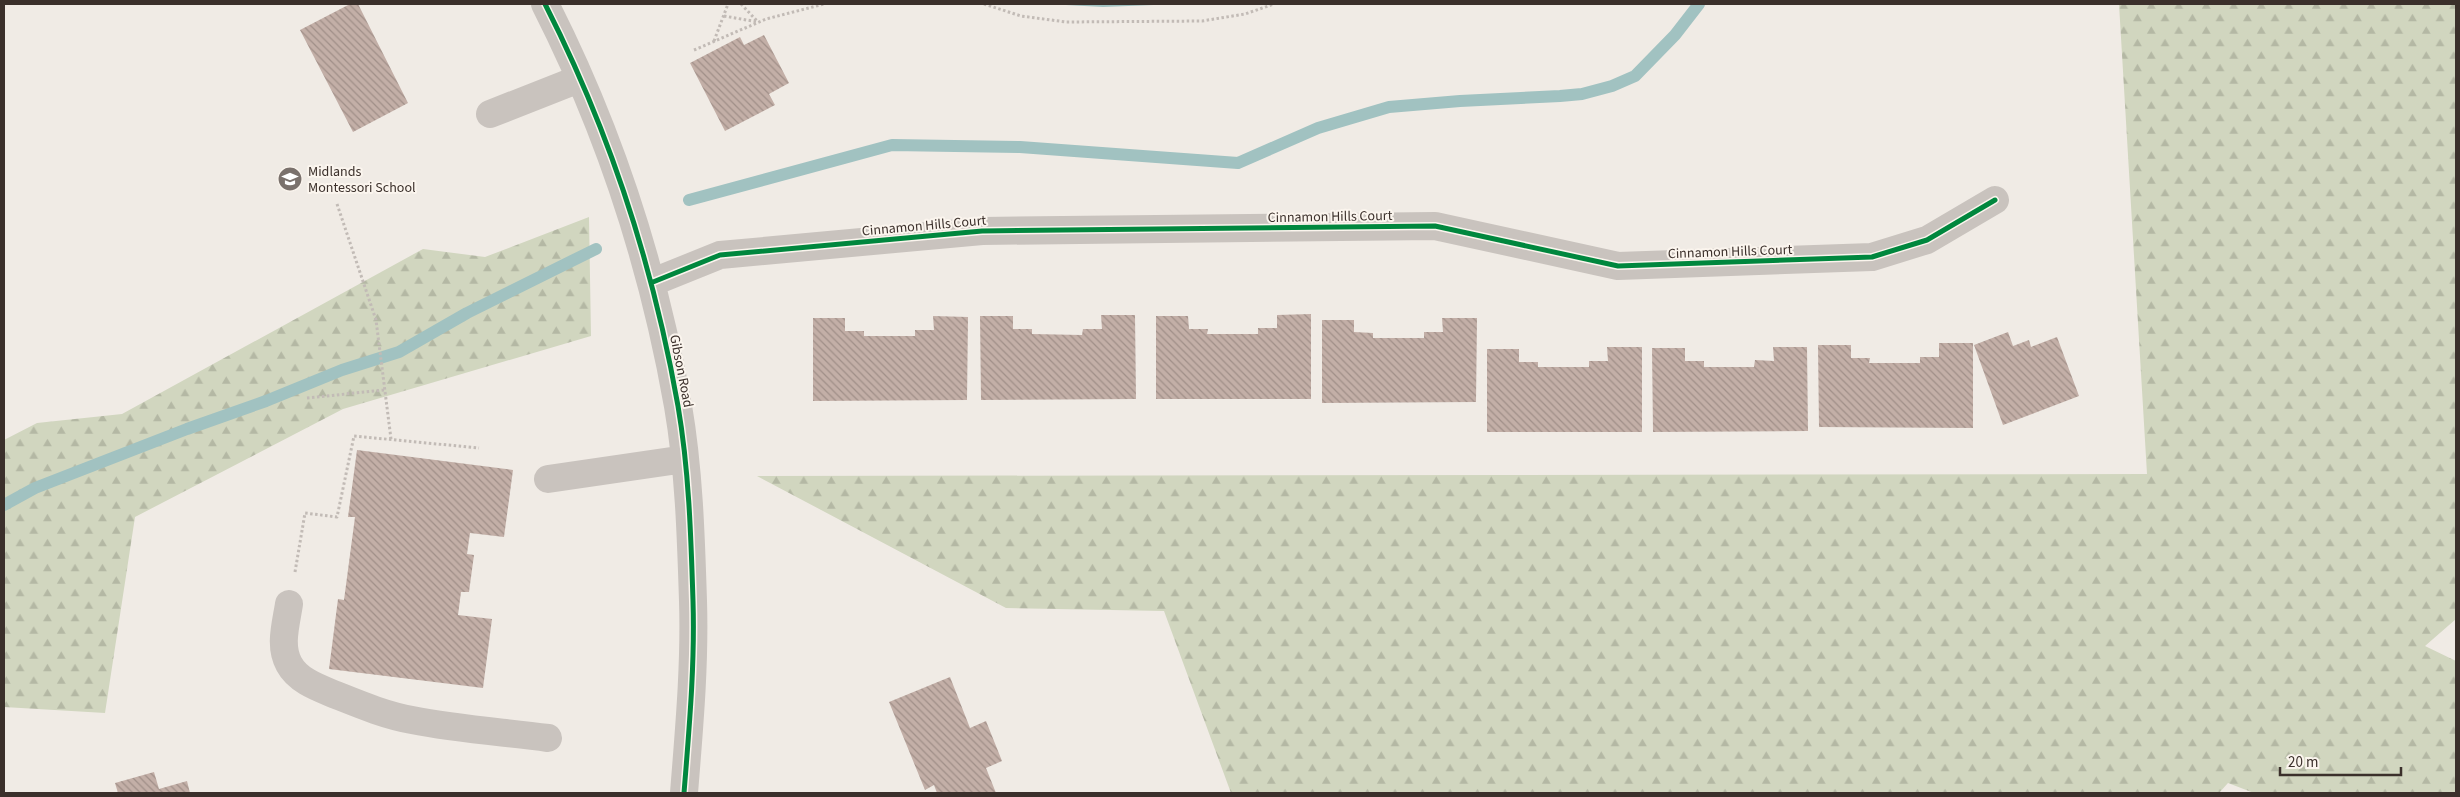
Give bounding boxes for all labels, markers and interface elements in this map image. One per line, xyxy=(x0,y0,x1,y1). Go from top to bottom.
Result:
place label: Midlands Montessori School xyxy=(308,162,416,198)
school or university icon: Midlands Montessori School xyxy=(277,166,303,192)
street label: Cinnamon Hills Court xyxy=(1268,206,1393,228)
street label: Cinnamon Hills Court xyxy=(861,211,987,241)
street label: Cinnamon Hills Court xyxy=(1667,240,1793,264)
street label: Gibson Road xyxy=(664,333,698,409)
scale bar xyxy=(2280,744,2401,776)
text: 20 m xyxy=(2288,752,2318,773)

